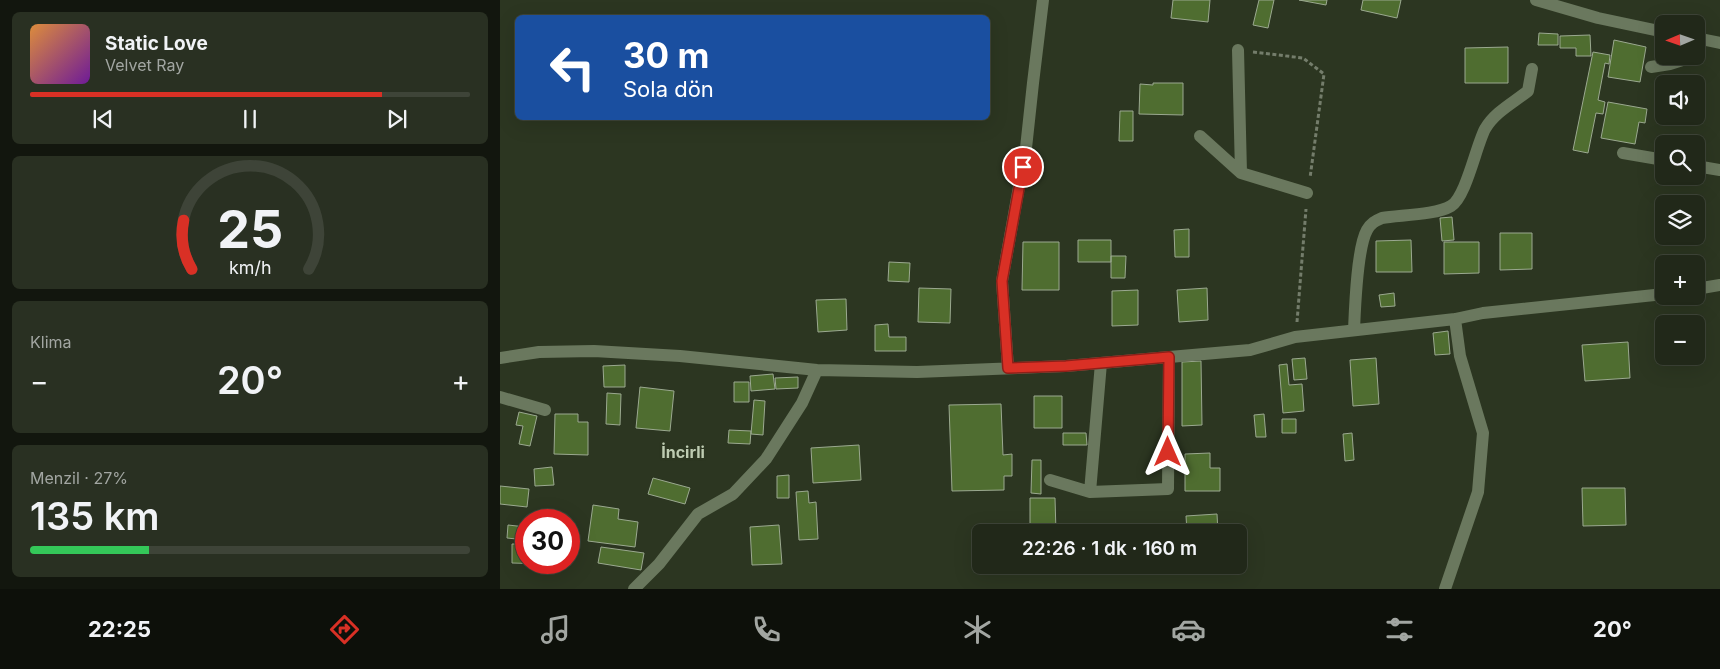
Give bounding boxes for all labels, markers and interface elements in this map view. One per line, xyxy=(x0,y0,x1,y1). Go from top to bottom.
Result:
north arrow xyxy=(1655,15,1705,65)
map controls xyxy=(1655,15,1705,365)
text: Static Love xyxy=(105,32,208,55)
text: 30 m xyxy=(623,34,709,76)
icon: left xyxy=(540,35,605,100)
text: Velvet Ray xyxy=(105,55,184,75)
button: sound xyxy=(1655,75,1705,125)
text: Sola dön xyxy=(623,76,714,102)
icon: previous xyxy=(89,105,117,133)
icon: pause xyxy=(236,105,264,133)
icon: next xyxy=(383,105,411,133)
button: search xyxy=(1655,135,1705,185)
pin xyxy=(1002,146,1044,188)
icon: arrive xyxy=(1009,153,1037,181)
button: layers xyxy=(1655,195,1705,245)
text: 25 xyxy=(217,198,283,261)
button: + xyxy=(1655,255,1705,305)
text: km/h xyxy=(229,257,271,278)
button: − xyxy=(1655,315,1705,365)
text: Klima xyxy=(30,332,72,352)
text: 20° xyxy=(217,357,283,403)
text: − xyxy=(30,364,49,398)
text: + xyxy=(451,364,470,398)
position arrow xyxy=(1141,425,1193,477)
district label: İncirli xyxy=(661,442,705,462)
text: Menzil · 27% xyxy=(30,468,128,488)
text: 135 km xyxy=(30,493,160,539)
speed limit sign: 30 xyxy=(515,509,580,574)
text: 22:26 · 1 dk · 160 m xyxy=(1022,537,1197,560)
icon: directions xyxy=(327,612,362,647)
icon: music xyxy=(538,612,573,647)
icon: phone xyxy=(749,612,784,647)
icon: climate xyxy=(960,612,995,647)
icon: car xyxy=(1171,612,1206,647)
icon: filters xyxy=(1382,612,1417,647)
text: 22:25 xyxy=(88,616,151,642)
text: 20° xyxy=(1593,616,1632,642)

